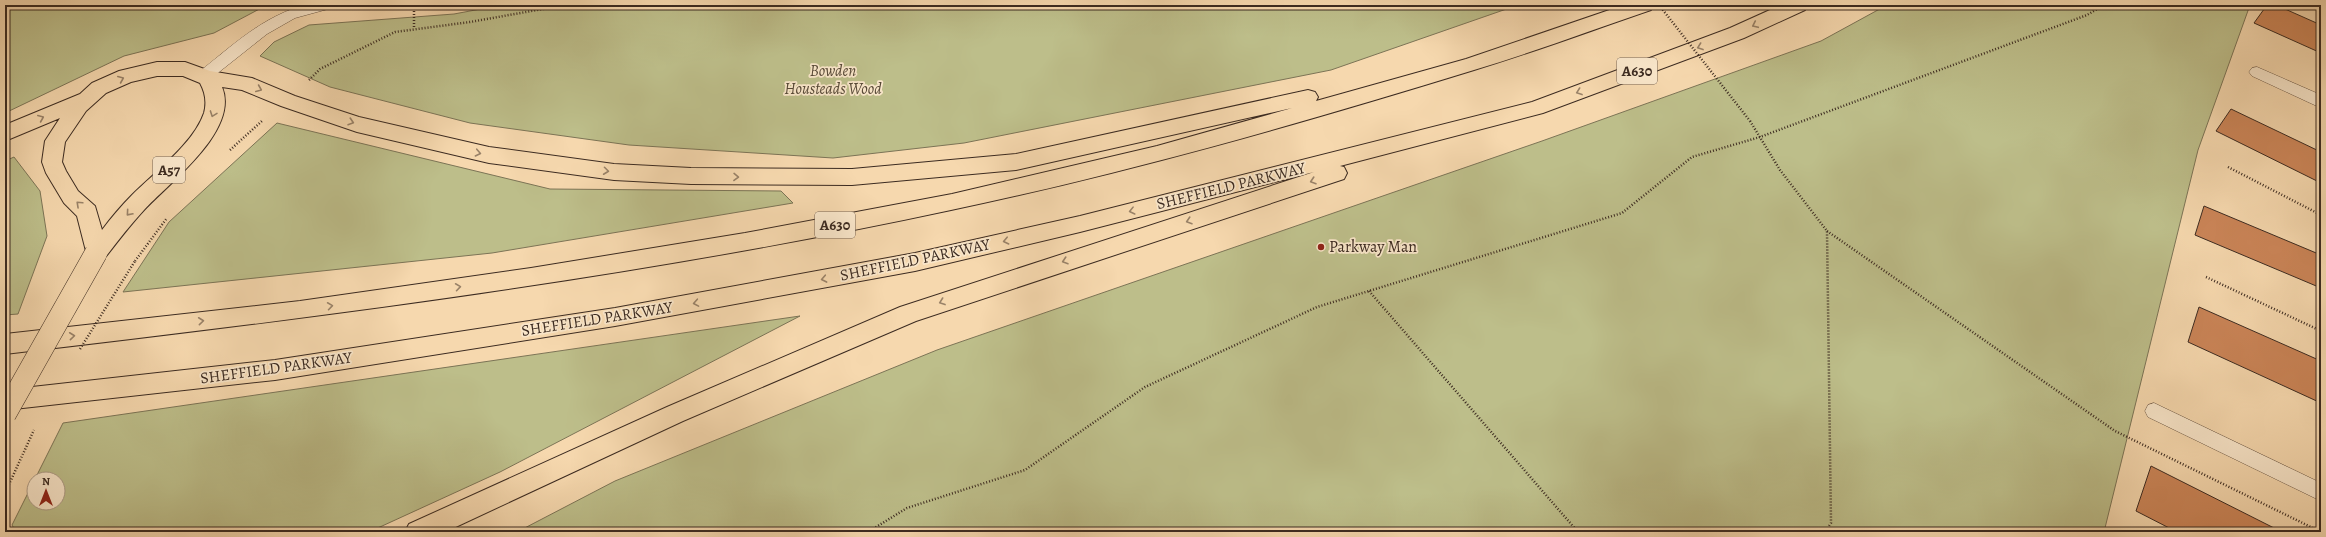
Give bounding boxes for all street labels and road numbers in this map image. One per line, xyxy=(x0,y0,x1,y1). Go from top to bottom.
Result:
road number: A630 xyxy=(1617,58,1657,84)
road number: A57 xyxy=(153,157,185,183)
street label: SHEFFIELD PARKWAY xyxy=(1154,157,1308,215)
road number: A630 xyxy=(815,212,855,238)
street label: SHEFFIELD PARKWAY xyxy=(838,233,992,287)
street label: SHEFFIELD PARKWAY xyxy=(520,296,675,342)
street label: SHEFFIELD PARKWAY xyxy=(199,346,354,390)

